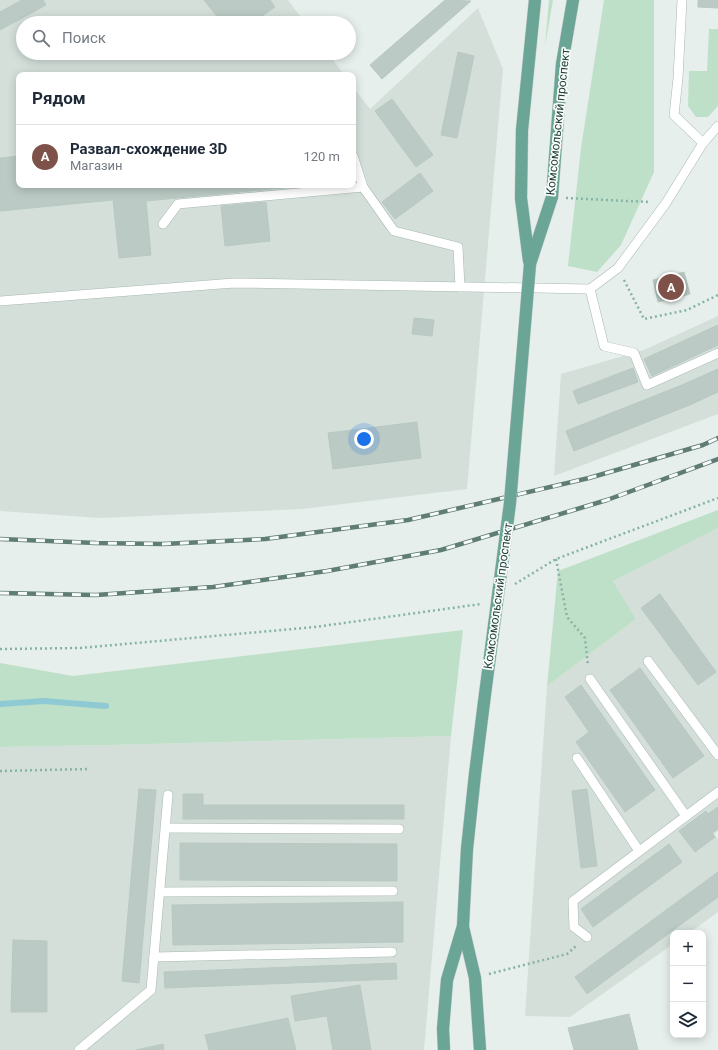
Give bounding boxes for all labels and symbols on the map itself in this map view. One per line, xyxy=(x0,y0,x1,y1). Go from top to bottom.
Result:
street label: Комсомольский проспект xyxy=(543,48,573,196)
pin: A xyxy=(658,272,684,302)
your location xyxy=(354,429,374,449)
street label: Комсомольский проспект xyxy=(481,522,515,670)

